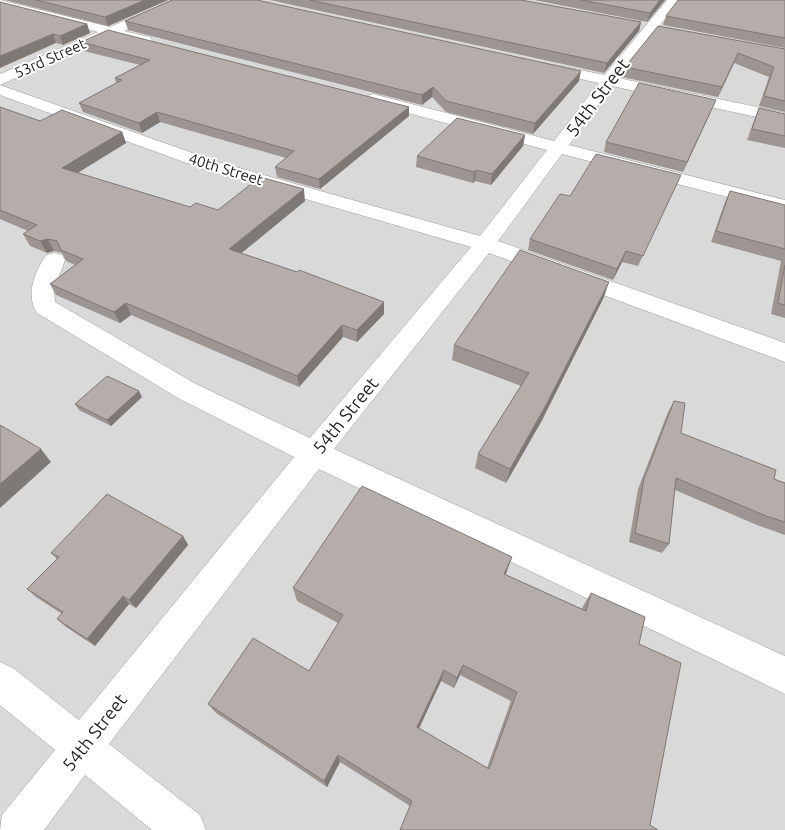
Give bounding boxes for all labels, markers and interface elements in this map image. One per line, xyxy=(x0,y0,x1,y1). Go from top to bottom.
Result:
street label: 53rd Street xyxy=(12,35,89,81)
street label: 54th Street xyxy=(561,54,633,140)
street label: 40th Street xyxy=(187,150,265,188)
street label: 54th Street xyxy=(308,373,382,457)
street label: 54th Street xyxy=(58,690,130,774)

